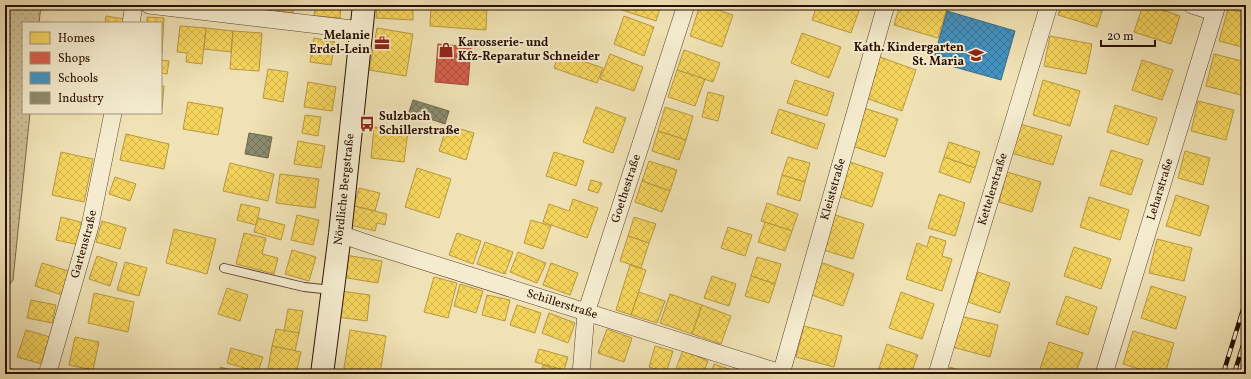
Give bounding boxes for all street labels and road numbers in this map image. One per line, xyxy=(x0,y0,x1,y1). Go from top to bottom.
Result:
street label: Nördliche Bergstraße xyxy=(331,132,359,246)
street label: Kettelerstraße xyxy=(975,151,1012,227)
street label: Goethestraße xyxy=(608,152,645,225)
street label: Kleiststraße xyxy=(817,156,850,222)
street label: Leharstraße xyxy=(1144,156,1178,222)
street label: Gartenstraße xyxy=(67,209,101,280)
street label: Schillerstraße xyxy=(525,286,600,323)

